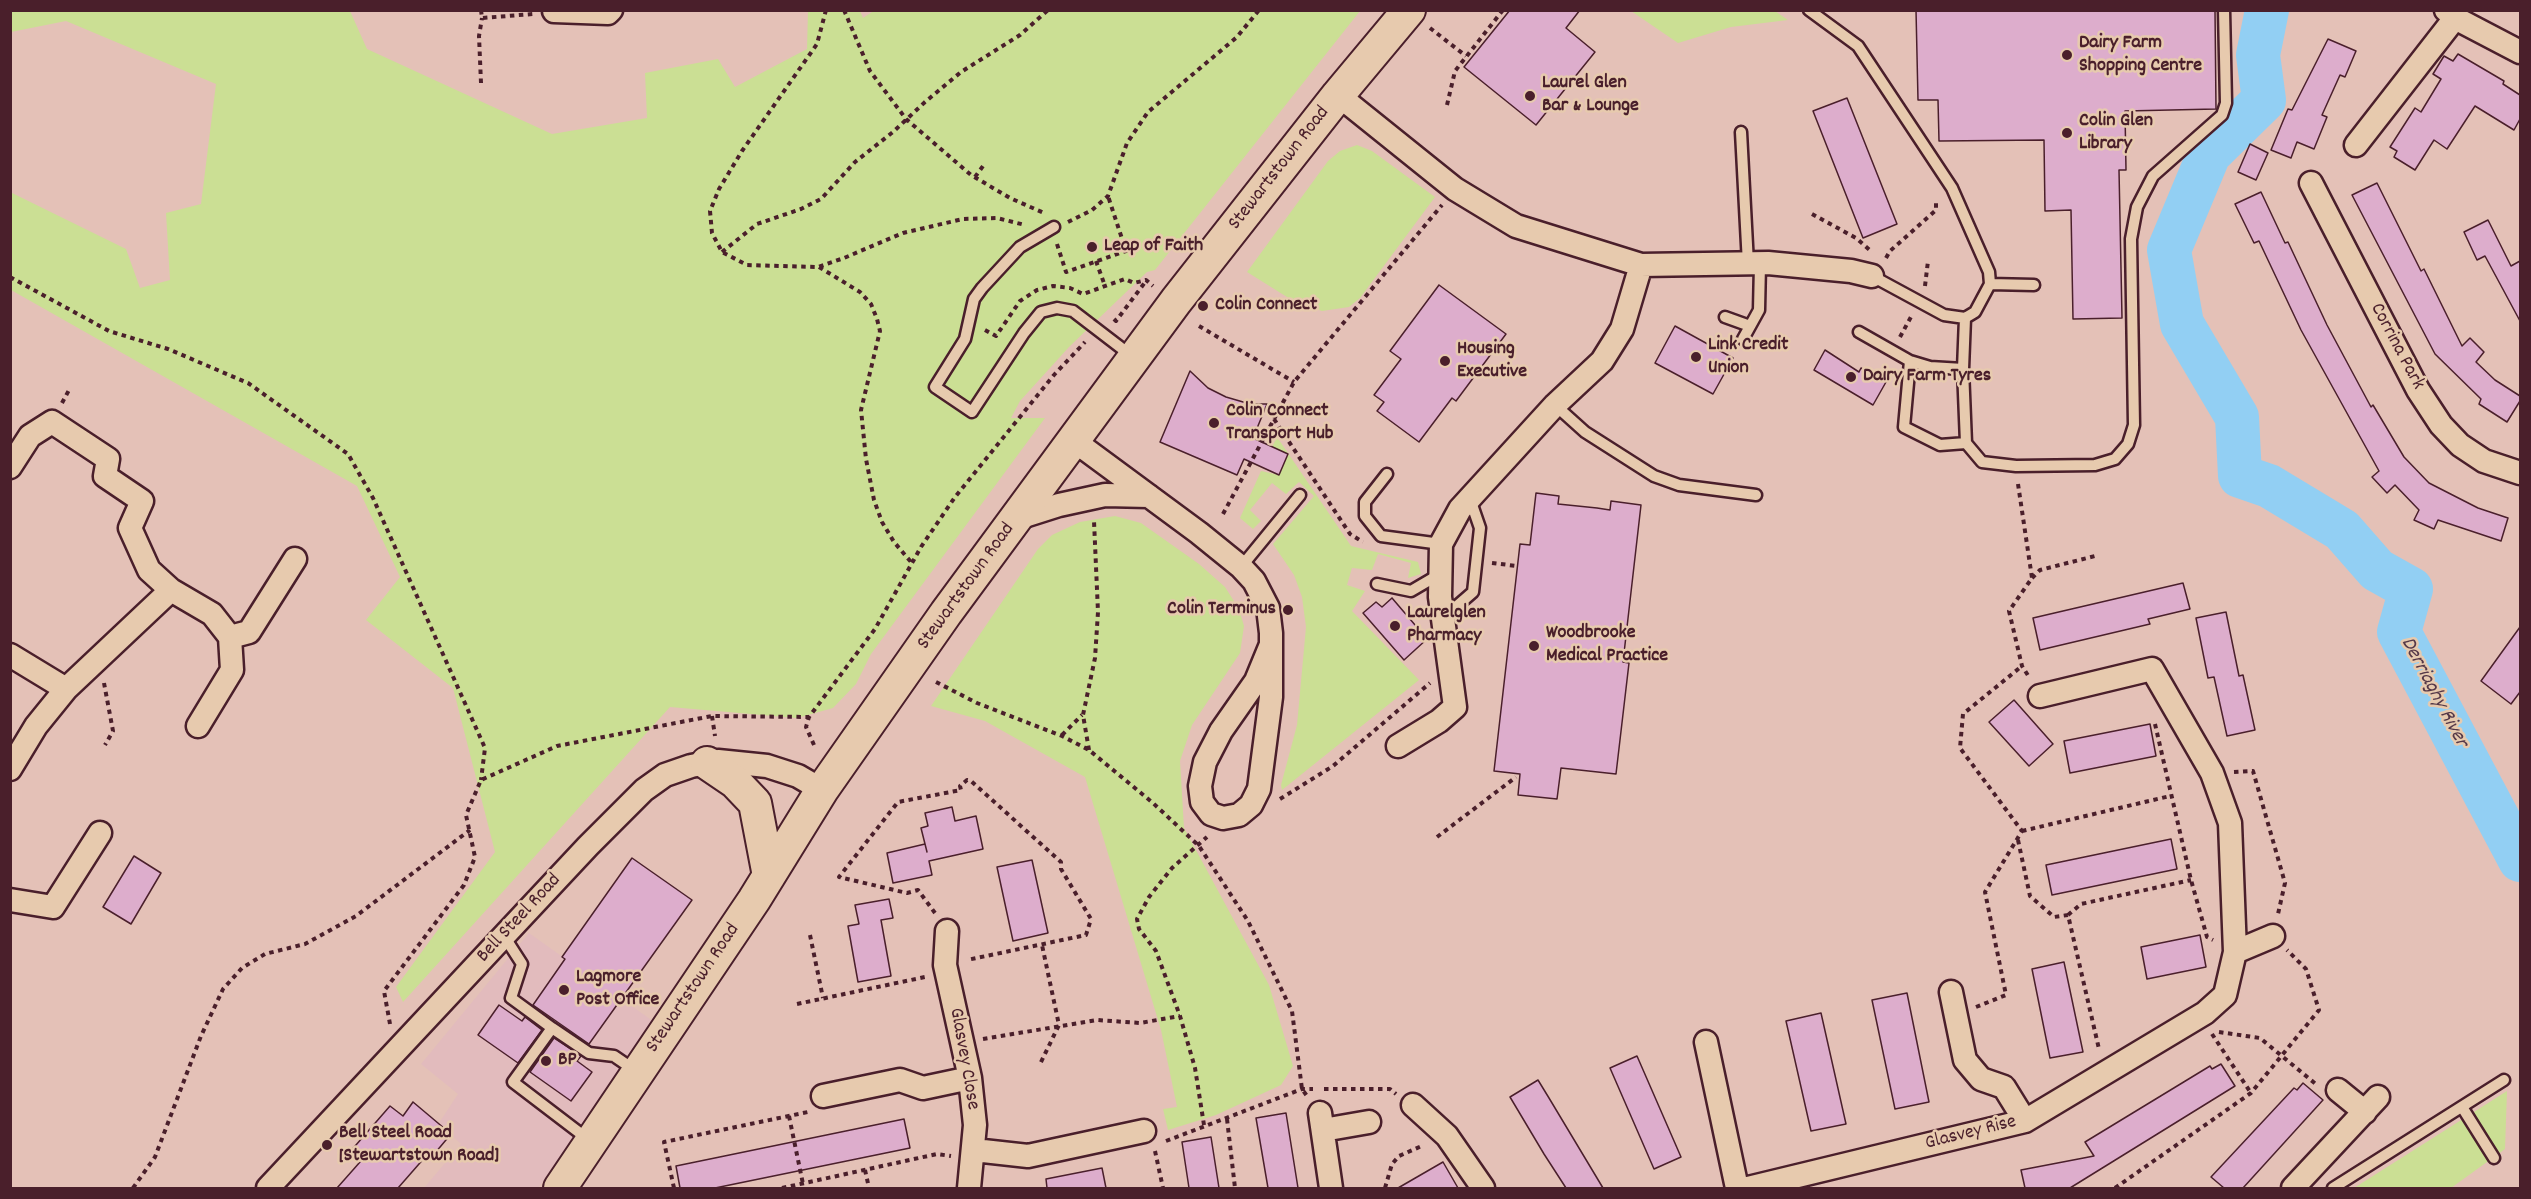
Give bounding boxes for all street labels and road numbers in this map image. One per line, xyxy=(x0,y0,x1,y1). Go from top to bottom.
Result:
street label: Stewartstown Road xyxy=(1224,102,1336,236)
street label: Corrina Park xyxy=(2363,300,2429,394)
street label: Stewartstown Road xyxy=(913,519,1021,655)
street label: Bell Steel Road xyxy=(473,870,567,968)
street label: Stewartstown Road xyxy=(642,920,746,1058)
street label: Glasvey Close xyxy=(942,1006,984,1112)
street label: Glasvey Rise xyxy=(1923,1111,2019,1157)

